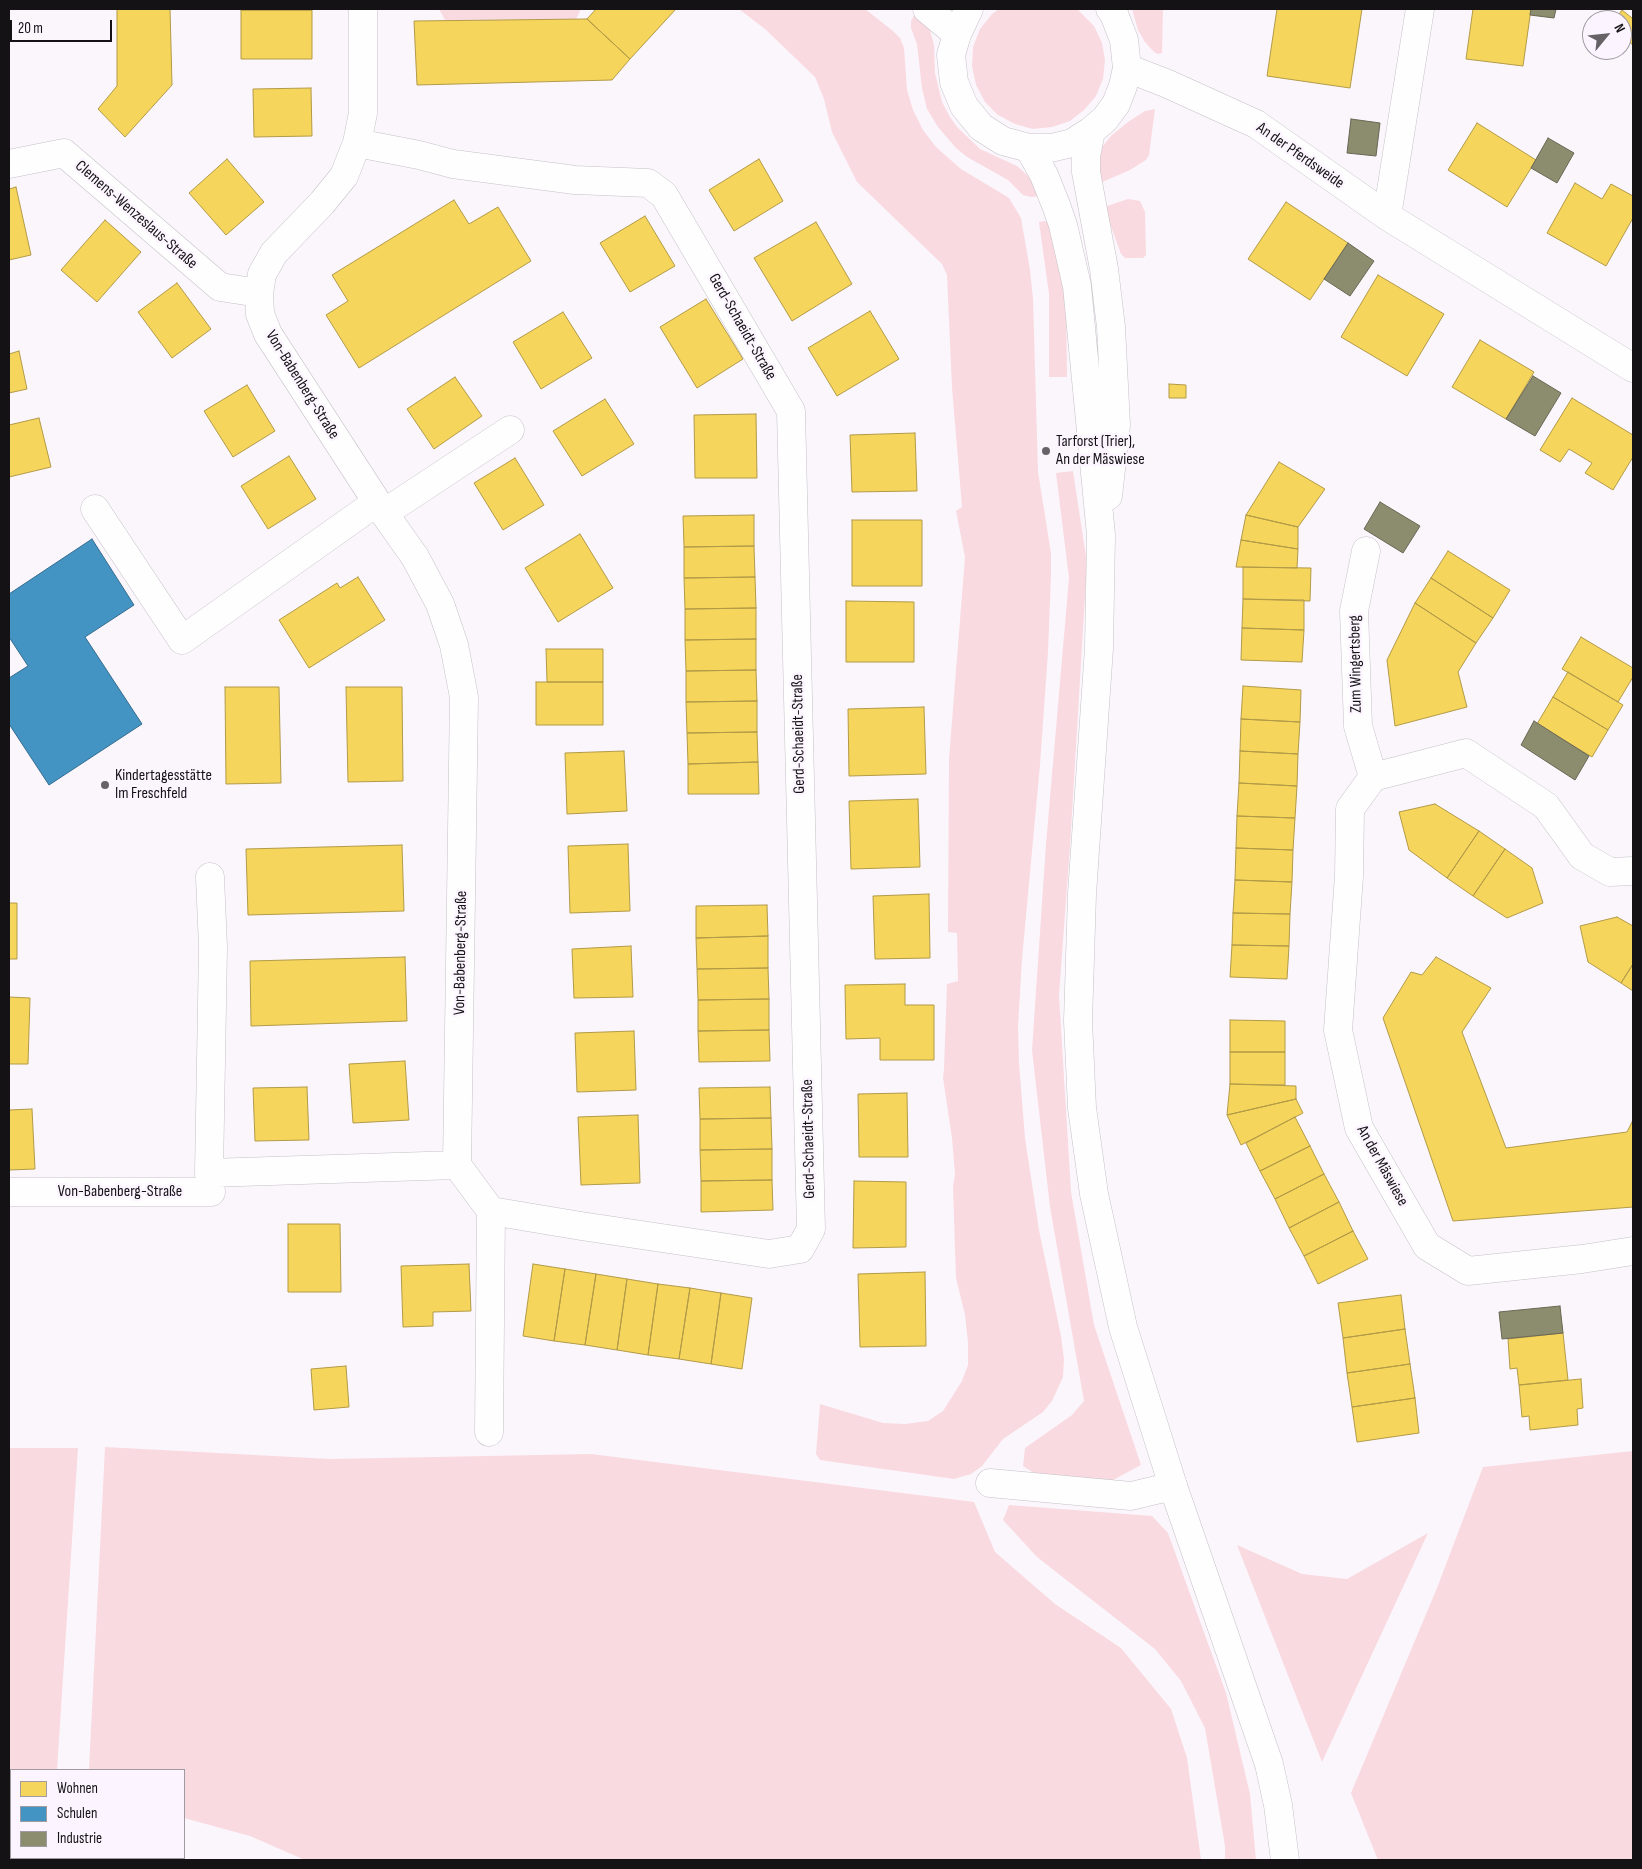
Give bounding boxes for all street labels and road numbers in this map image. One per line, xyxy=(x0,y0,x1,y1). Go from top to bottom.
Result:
street label: An der Pferdsweide xyxy=(1252,119,1348,193)
street label: Clemens-Wenzeslaus-Straße xyxy=(71,157,201,273)
street label: Gerd-Schaeidt-Straße xyxy=(704,270,780,384)
street label: Von-Babenberg-Straße xyxy=(261,327,343,443)
street label: Zum Wingertsberg xyxy=(1346,615,1366,713)
street label: Gerd-Schaeidt-Straße xyxy=(788,674,810,794)
street label: Von-Babenberg-Straße xyxy=(450,891,472,1015)
street label: Gerd-Schaeidt-Straße xyxy=(798,1079,820,1199)
street label: An der Mäswiese xyxy=(1352,1123,1412,1209)
street label: Von-Babenberg-Straße xyxy=(58,1182,182,1202)

